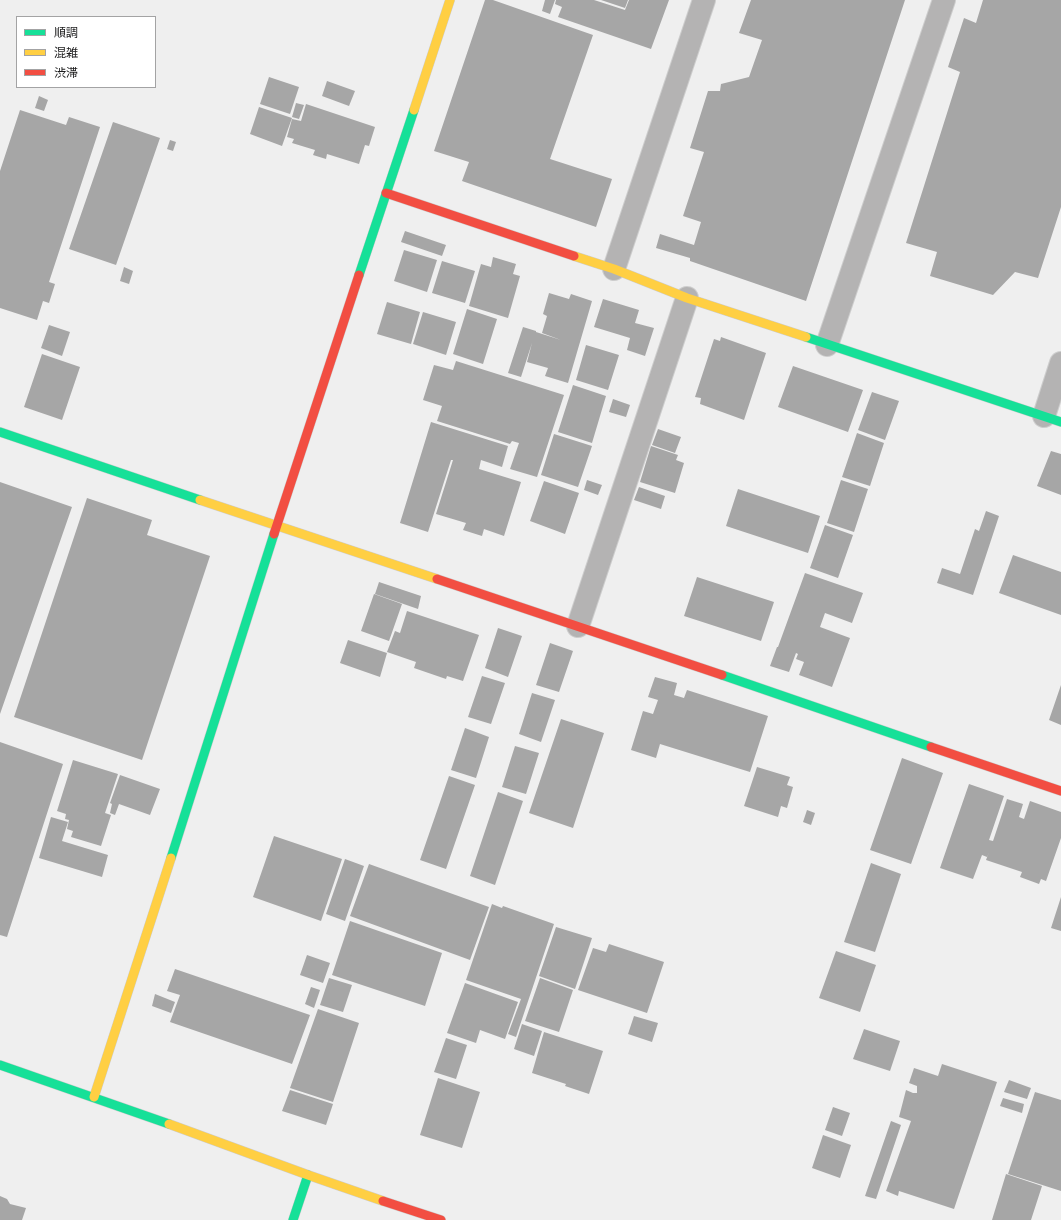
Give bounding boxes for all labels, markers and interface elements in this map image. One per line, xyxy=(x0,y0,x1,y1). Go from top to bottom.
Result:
legend xyxy=(16,16,156,88)
text: 順調 xyxy=(54,25,78,42)
text: 混雑 xyxy=(54,45,78,62)
text: 渋滞 xyxy=(54,65,78,82)

